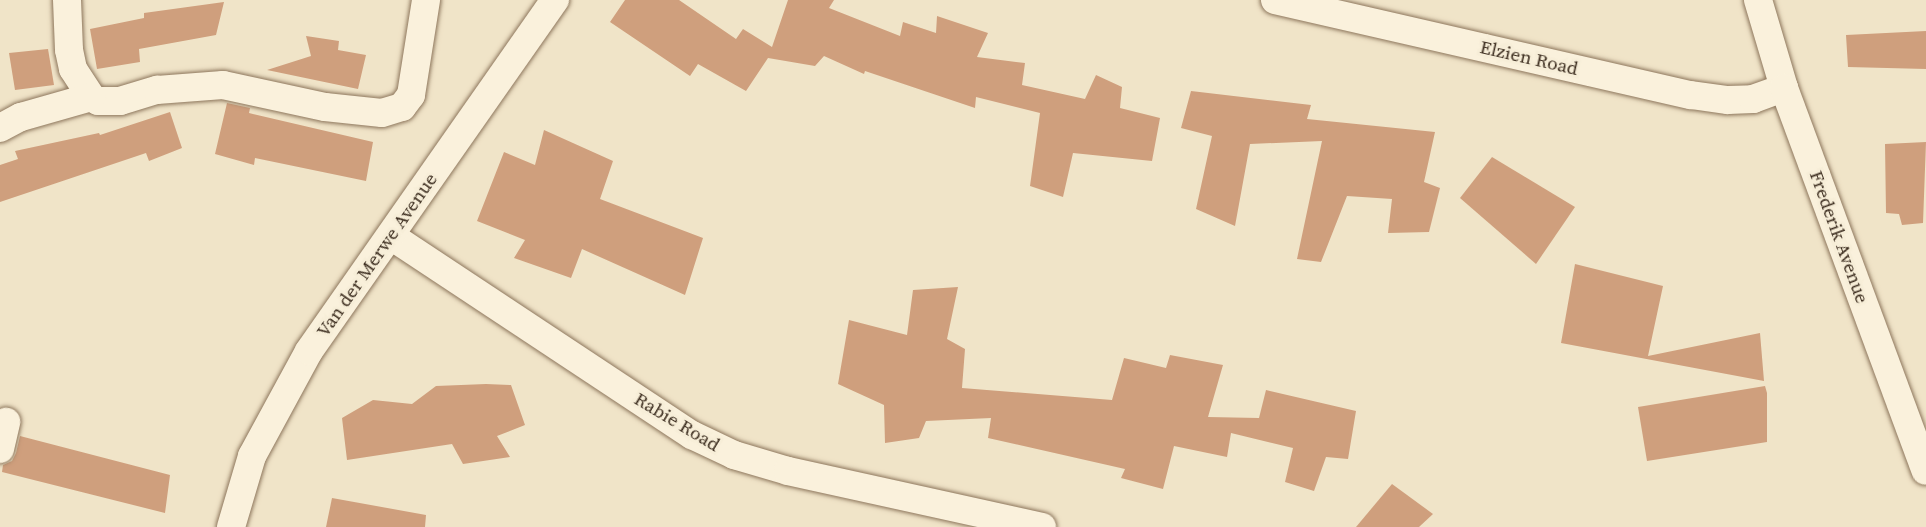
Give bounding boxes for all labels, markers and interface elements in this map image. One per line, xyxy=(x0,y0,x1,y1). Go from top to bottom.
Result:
street label: Elzien Road xyxy=(1478,36,1580,80)
street label: Frederik Avenue xyxy=(1804,168,1874,306)
street label: Van der Merwe Avenue xyxy=(312,169,442,341)
street label: Rabie Road xyxy=(630,388,724,456)

